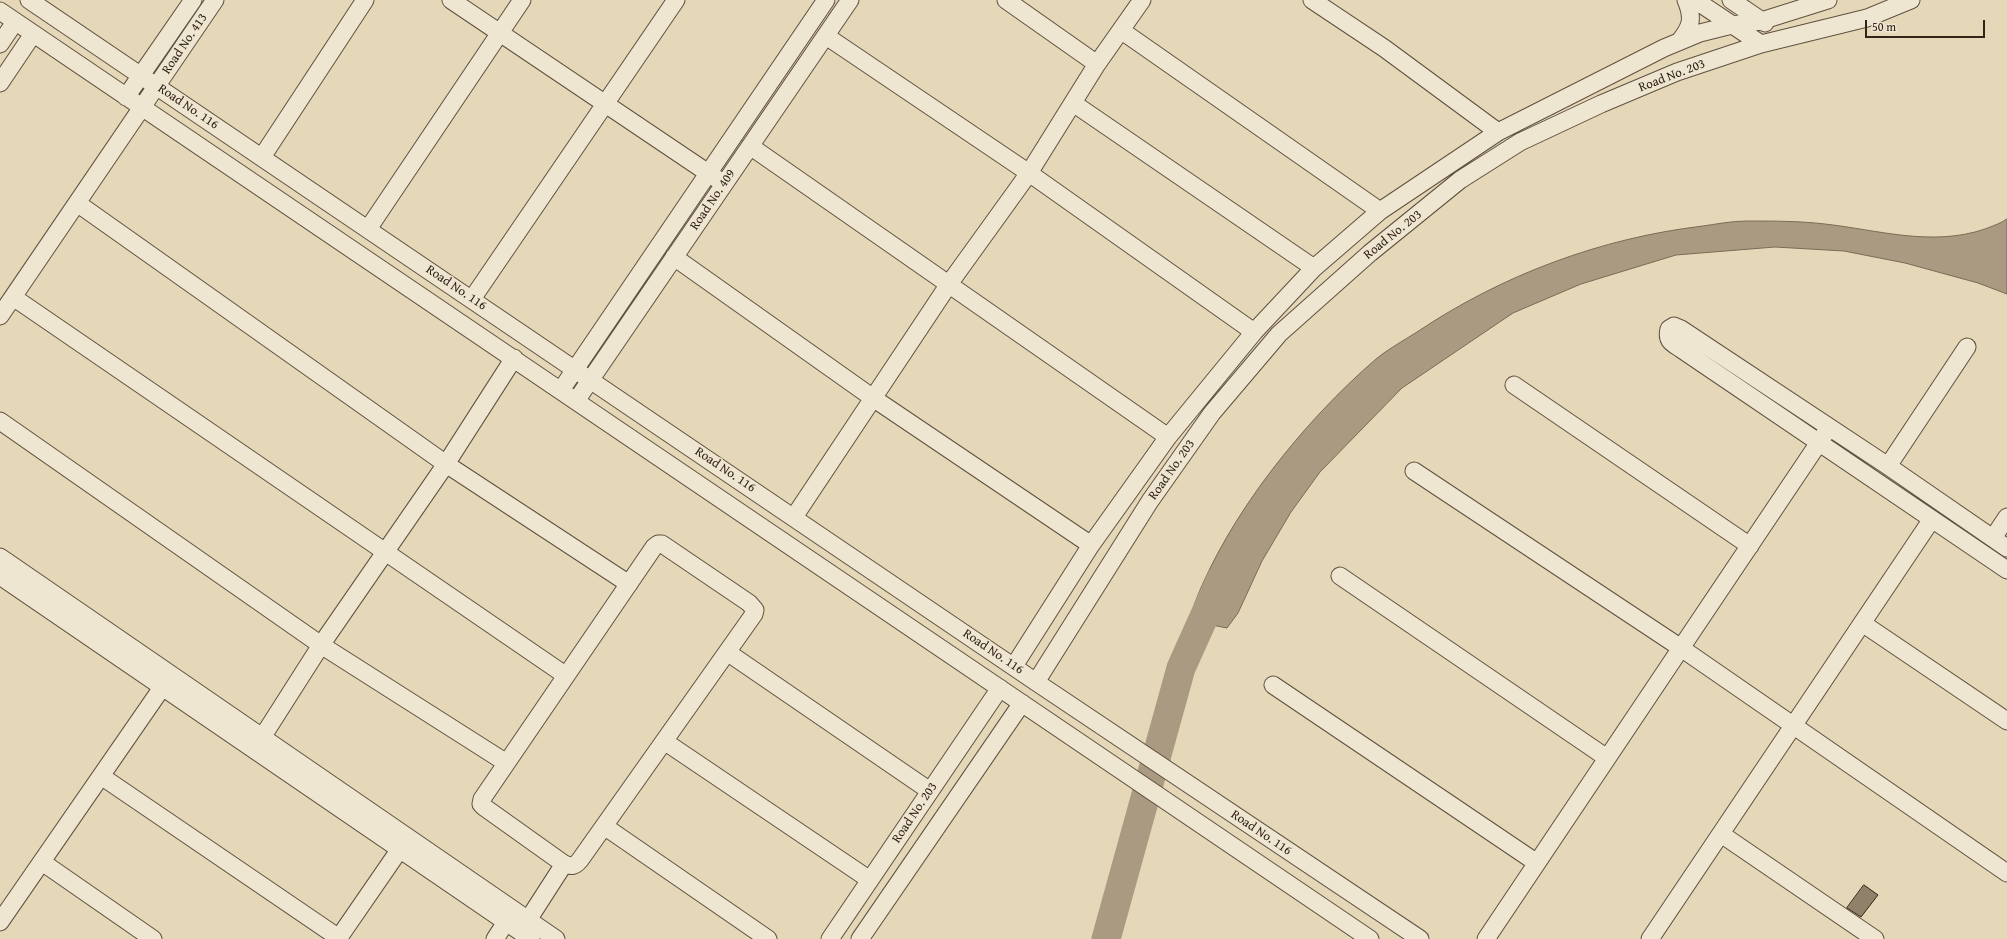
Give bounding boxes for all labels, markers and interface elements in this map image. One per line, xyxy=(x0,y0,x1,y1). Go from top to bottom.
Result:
street label: Road No. 413 xyxy=(159,11,211,77)
scale bar xyxy=(1867,12,1987,38)
text: 50 m xyxy=(1872,18,1896,35)
street label: Road No. 203 xyxy=(1637,56,1707,96)
street label: Road No. 116 xyxy=(155,81,221,133)
street label: Road No. 409 xyxy=(687,167,739,233)
street label: Road No. 203 xyxy=(1361,207,1425,263)
street label: Road No. 116 xyxy=(423,262,489,314)
street label: Road No. 203 xyxy=(1146,437,1198,503)
street label: Road No. 116 xyxy=(692,444,758,496)
street label: Road No. 116 xyxy=(960,626,1026,678)
street label: Road No. 203 xyxy=(889,780,941,846)
street label: Road No. 116 xyxy=(1228,807,1294,859)

